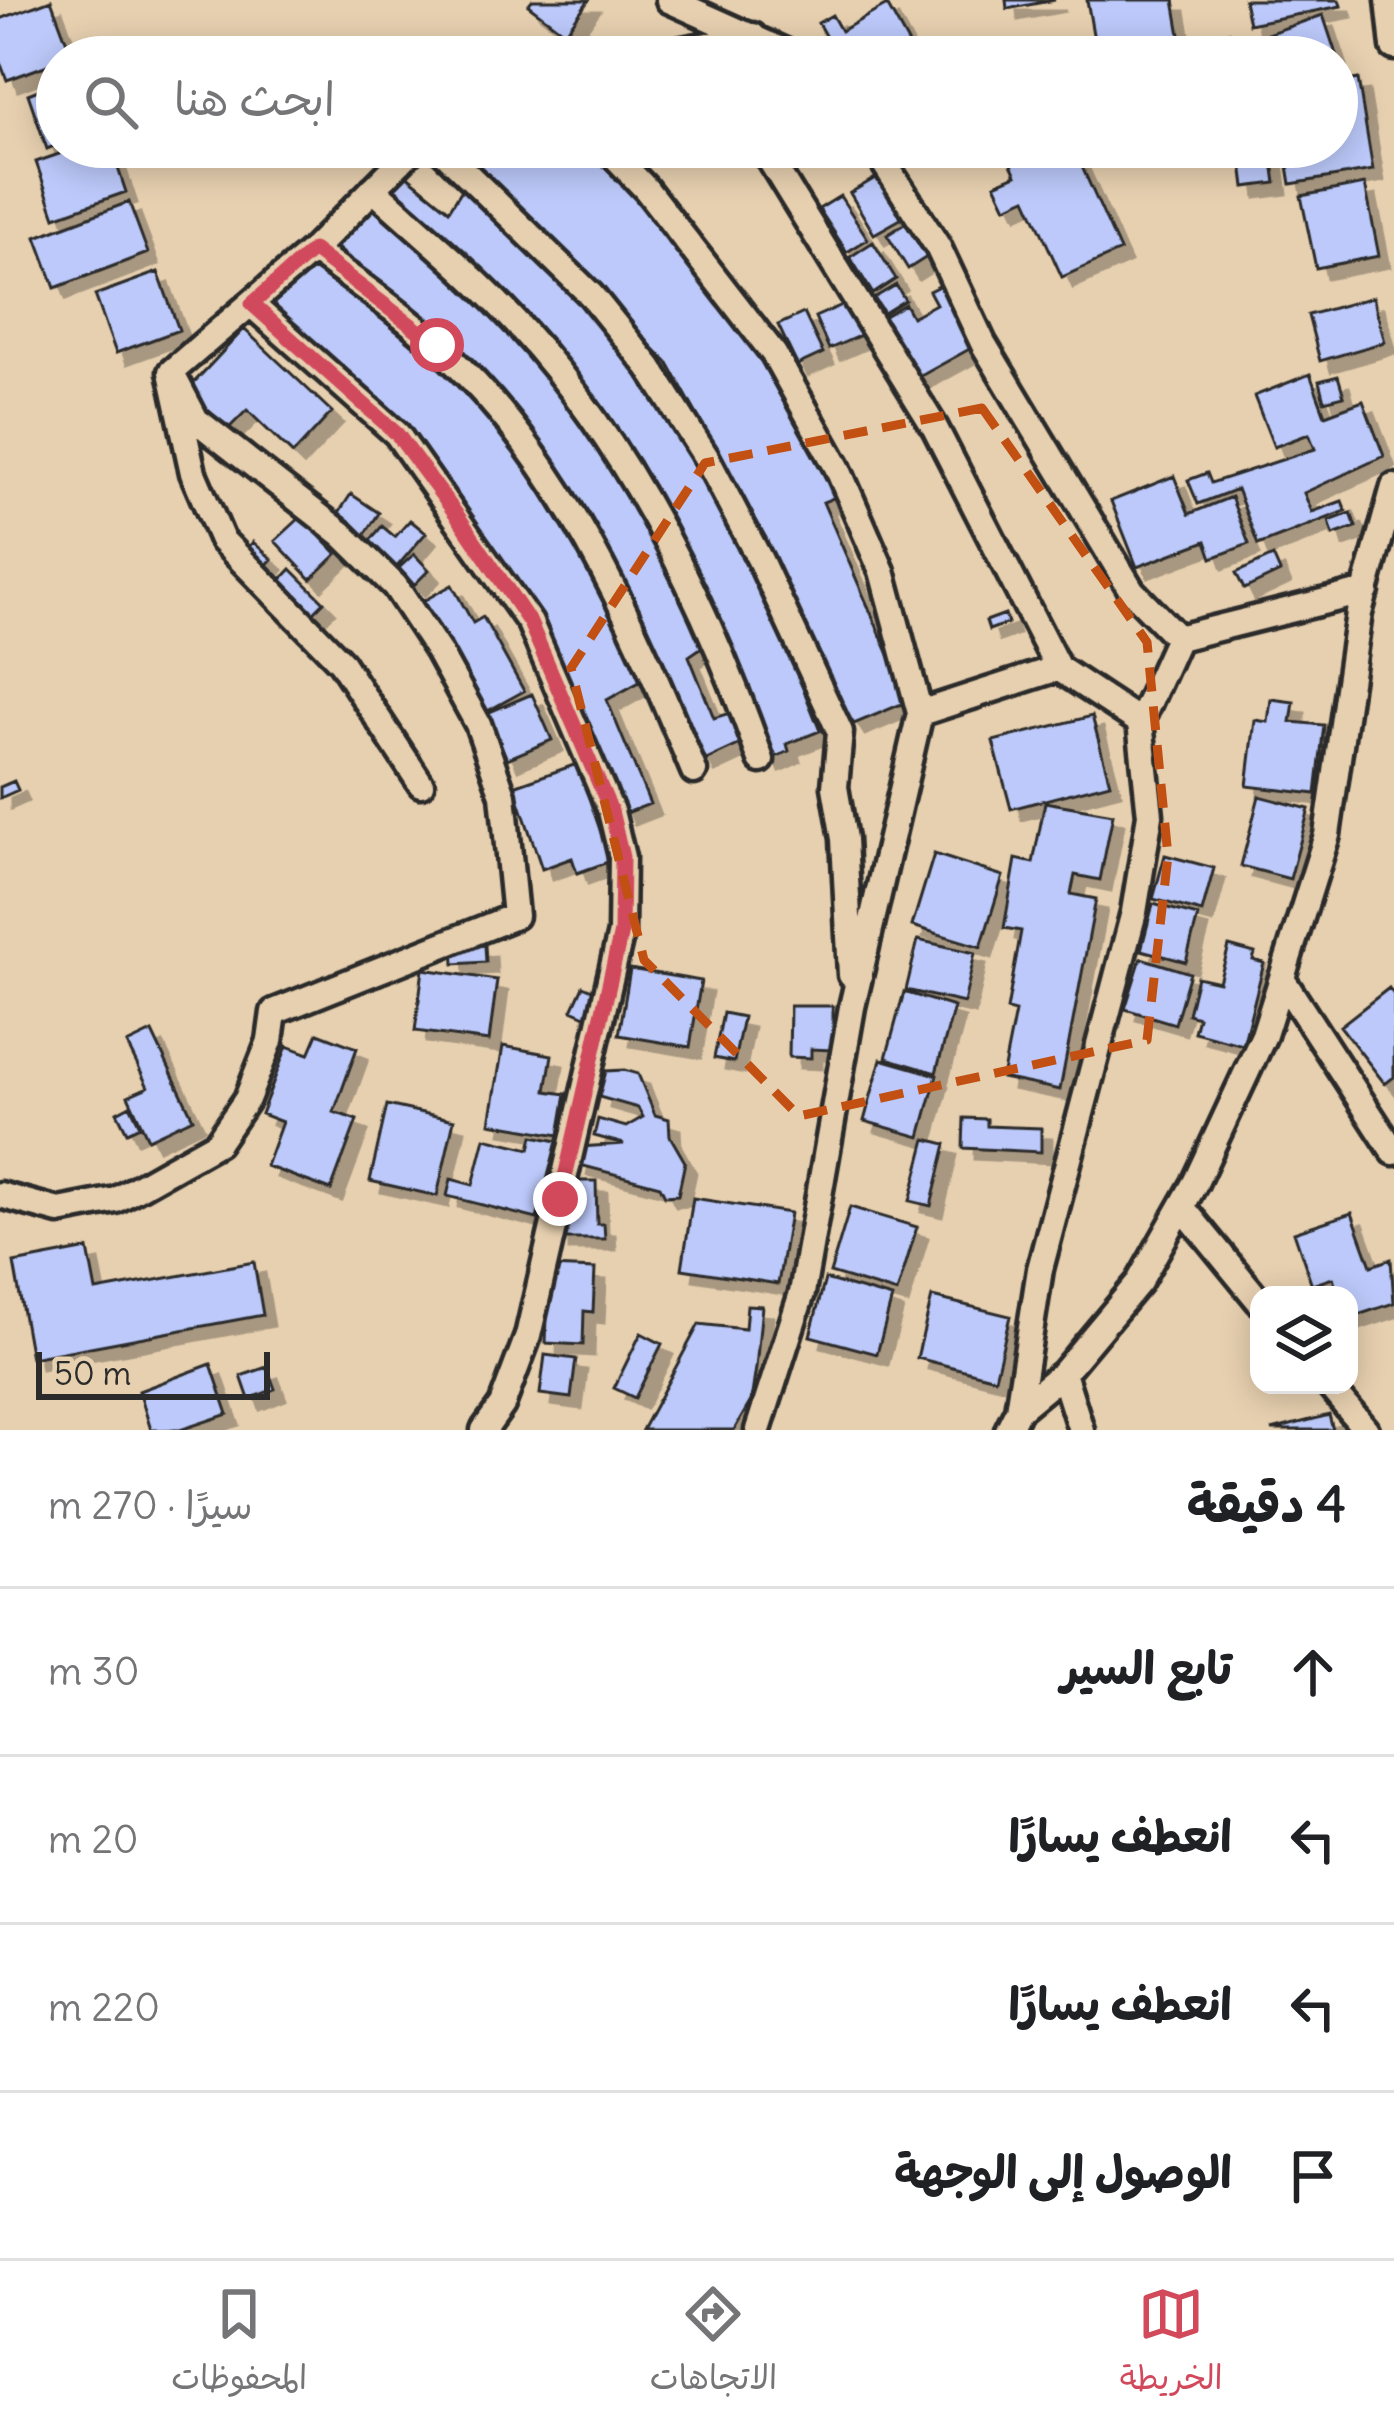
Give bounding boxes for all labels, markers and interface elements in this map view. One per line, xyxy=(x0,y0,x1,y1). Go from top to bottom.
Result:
search box xyxy=(36,36,1358,168)
icon: search xyxy=(78,69,144,135)
text: ابحث هنا xyxy=(174,71,335,127)
route start xyxy=(410,318,464,372)
route end xyxy=(533,1172,587,1226)
map controls xyxy=(1250,1286,1358,1394)
button: layers xyxy=(1250,1286,1358,1394)
scale bar xyxy=(36,1346,270,1399)
text: 50 m xyxy=(54,1352,131,1394)
text: 4 دقيقة xyxy=(1187,1472,1346,1536)
text: سيرًا · 270 m xyxy=(48,1481,253,1530)
icon: ahead xyxy=(1280,1639,1346,1705)
text: تابع السير xyxy=(1061,1640,1232,1696)
text: 30 m xyxy=(48,1647,139,1696)
icon: left xyxy=(1280,1807,1346,1873)
text: انعطف يسارًا xyxy=(1009,1808,1232,1864)
text: 20 m xyxy=(48,1815,139,1864)
icon: left xyxy=(1280,1975,1346,2041)
text: انعطف يسارًا xyxy=(1009,1976,1232,2032)
text: 220 m xyxy=(48,1983,160,2032)
icon: arrive xyxy=(1280,2143,1346,2209)
text: الوصول إلى الوجهة xyxy=(894,2144,1232,2200)
tab: المحفوظات xyxy=(171,2281,307,2407)
tab: الاتجاهات xyxy=(650,2281,777,2407)
tab: الخريطة xyxy=(1120,2281,1223,2407)

